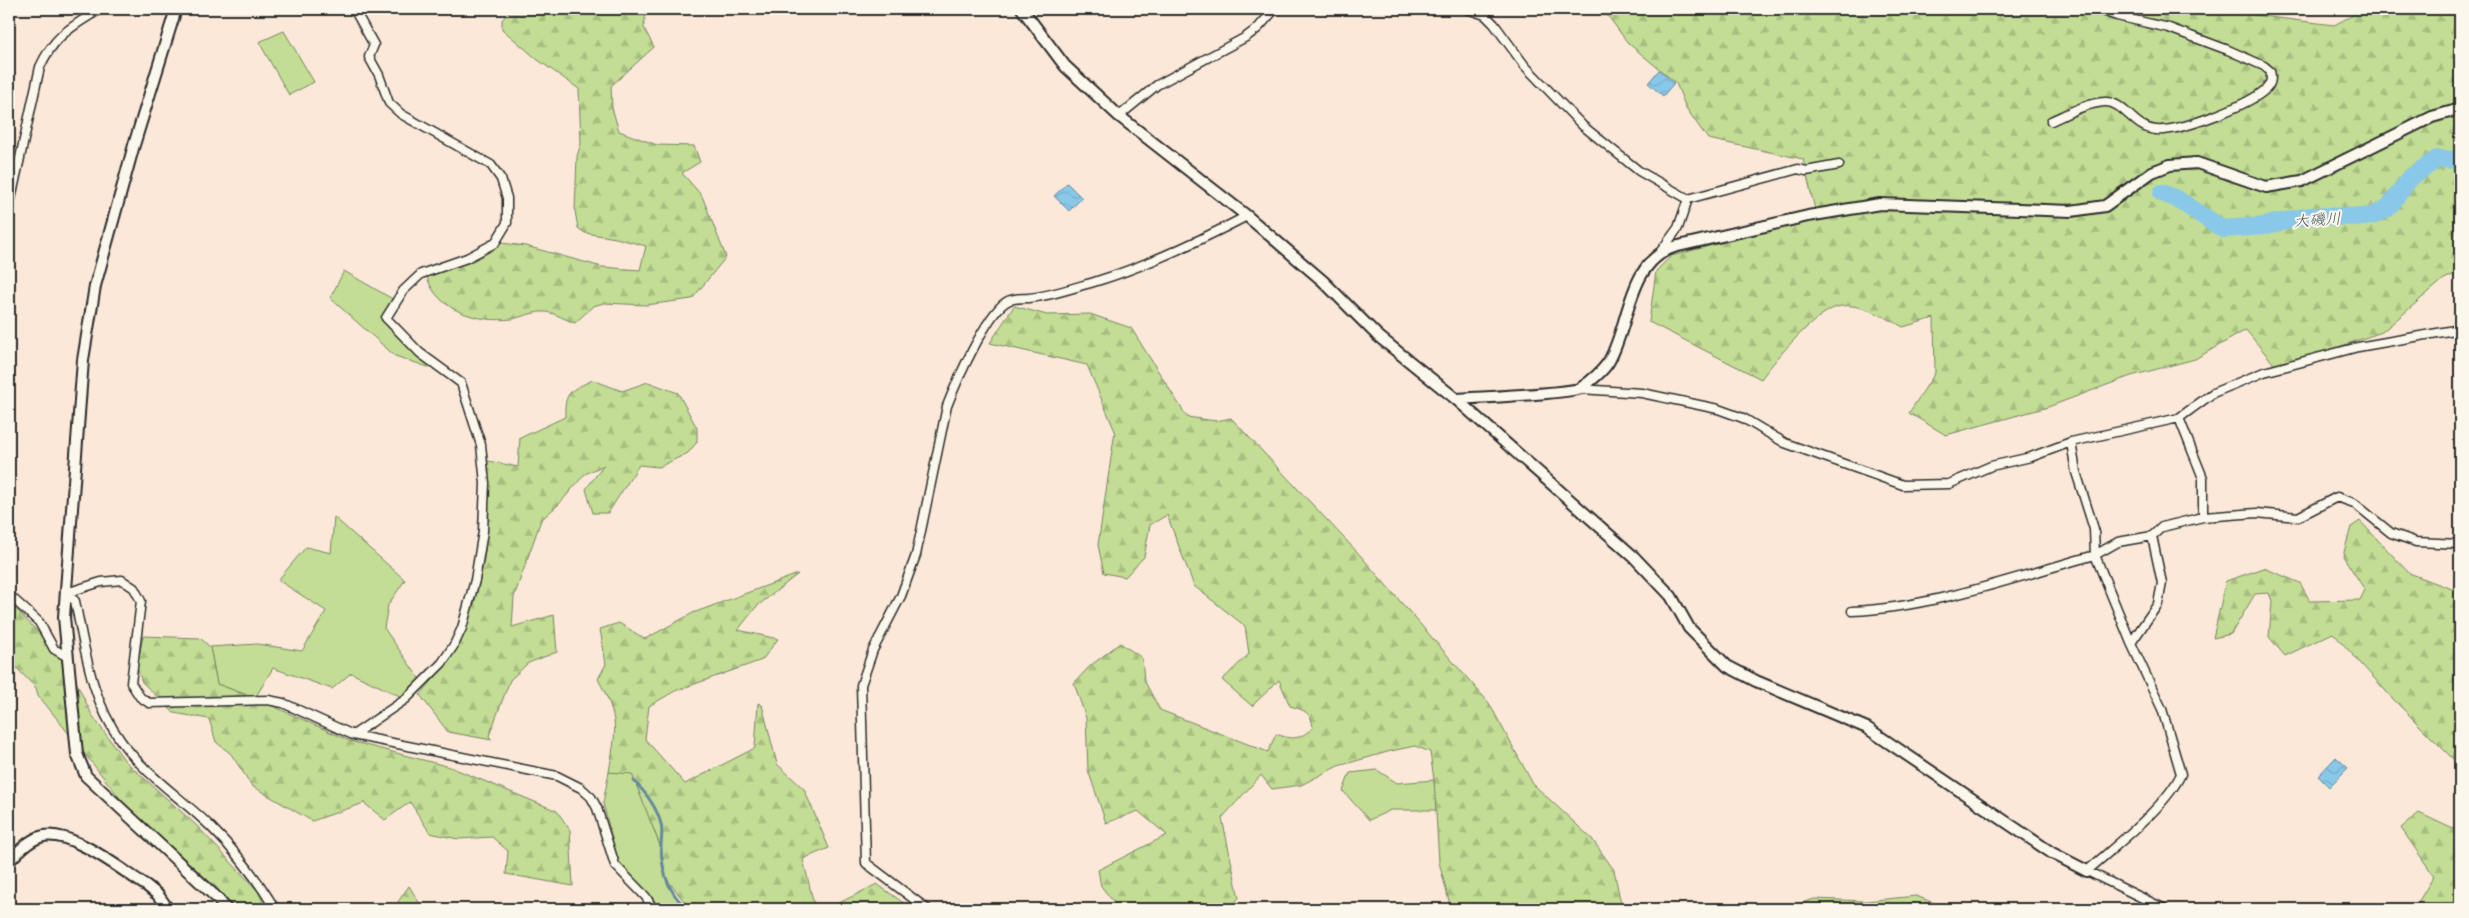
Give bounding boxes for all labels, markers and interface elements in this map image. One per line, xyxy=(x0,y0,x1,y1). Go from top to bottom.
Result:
water label: 大磯川 xyxy=(2292,209,2342,231)

